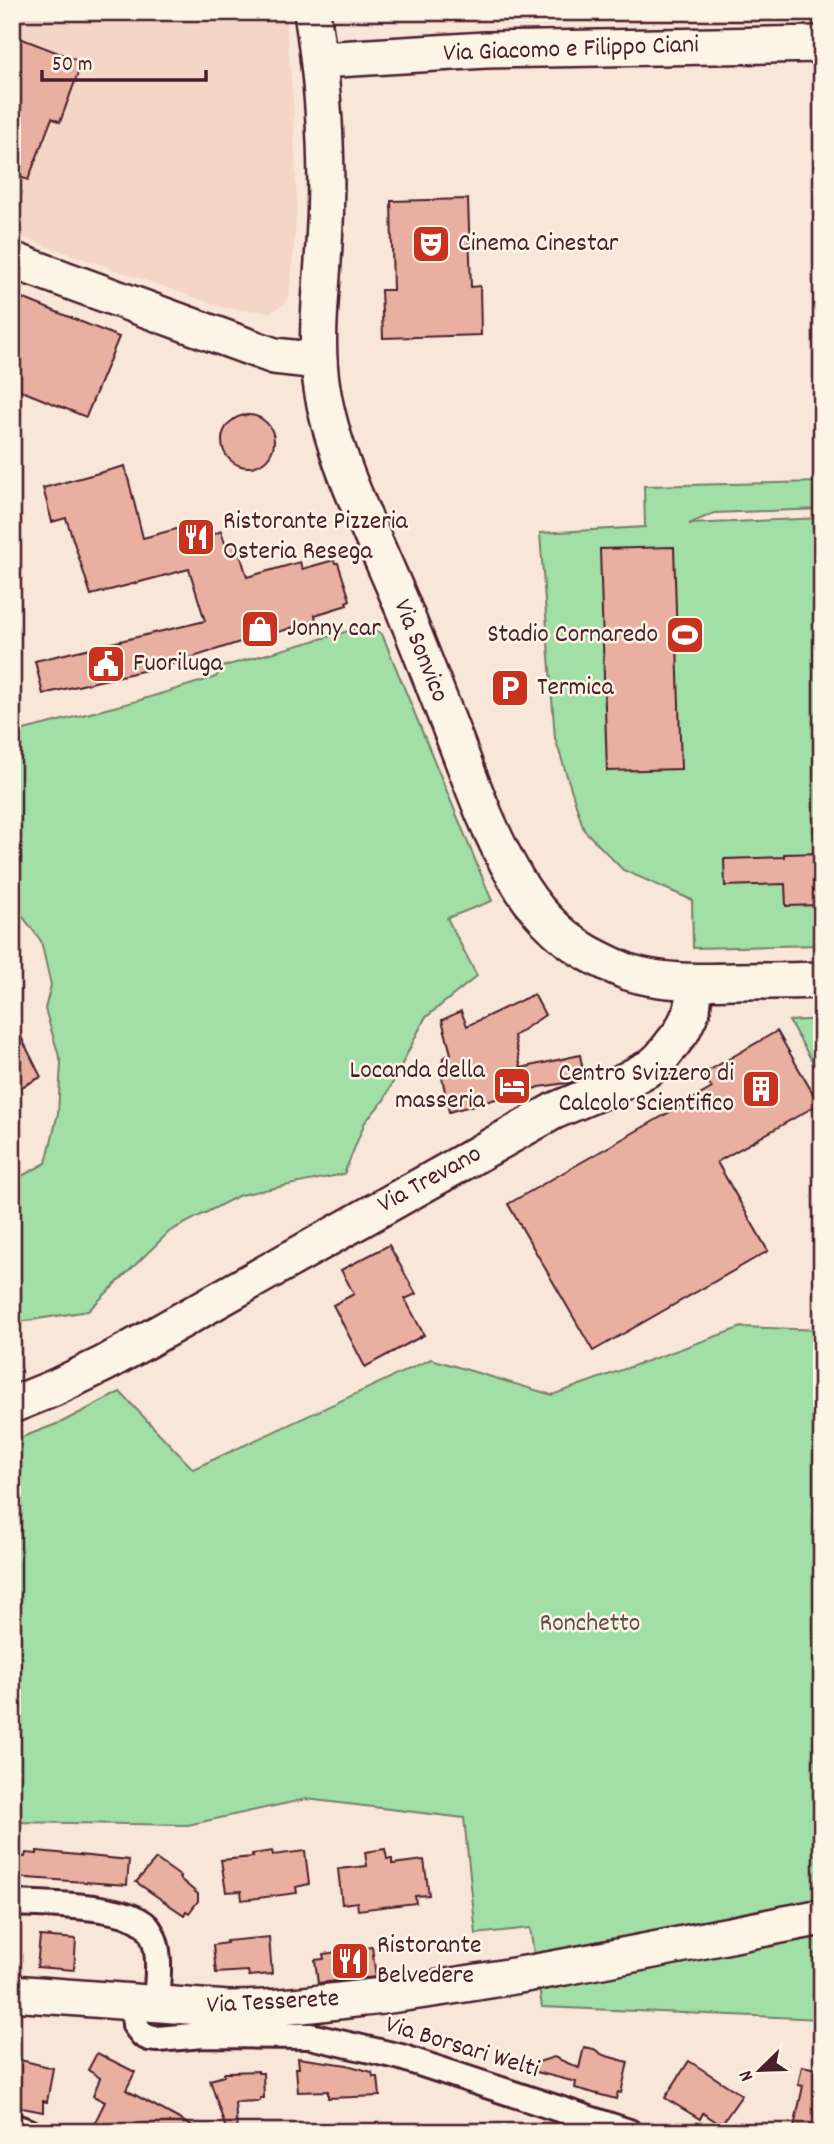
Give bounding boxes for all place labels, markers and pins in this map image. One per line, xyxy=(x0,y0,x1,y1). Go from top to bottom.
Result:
theatre icon: Cinema Cinestar xyxy=(410,223,452,265)
place label: Cinema Cinestar xyxy=(458,226,619,263)
place label: Ristorante Pizzeria Osteria Resega xyxy=(223,504,409,571)
restaurant icon: Ristorante Pizzeria Osteria Resega xyxy=(175,516,217,558)
shop icon: Jonny car xyxy=(239,608,281,650)
place label: Jonny car xyxy=(287,611,381,648)
sports icon: Stadio Cornaredo xyxy=(664,614,706,656)
place label: Stadio Cornaredo xyxy=(487,617,658,654)
public building icon: Fuoriluga xyxy=(85,643,127,685)
place label: Fuoriluga xyxy=(133,646,224,683)
parking icon: Termica xyxy=(489,667,531,709)
place label: Termica xyxy=(537,670,615,707)
place label: Locanda della masseria xyxy=(350,1053,486,1120)
place label: Centro Svizzero di Calcolo Scientifico xyxy=(559,1056,734,1123)
hotel icon: Locanda della masseria xyxy=(491,1065,533,1107)
building icon: Centro Svizzero di Calcolo Scientifico xyxy=(740,1068,782,1110)
place label: Ristorante Belvedere xyxy=(377,1928,481,1995)
restaurant icon: Ristorante Belvedere xyxy=(329,1940,371,1982)

